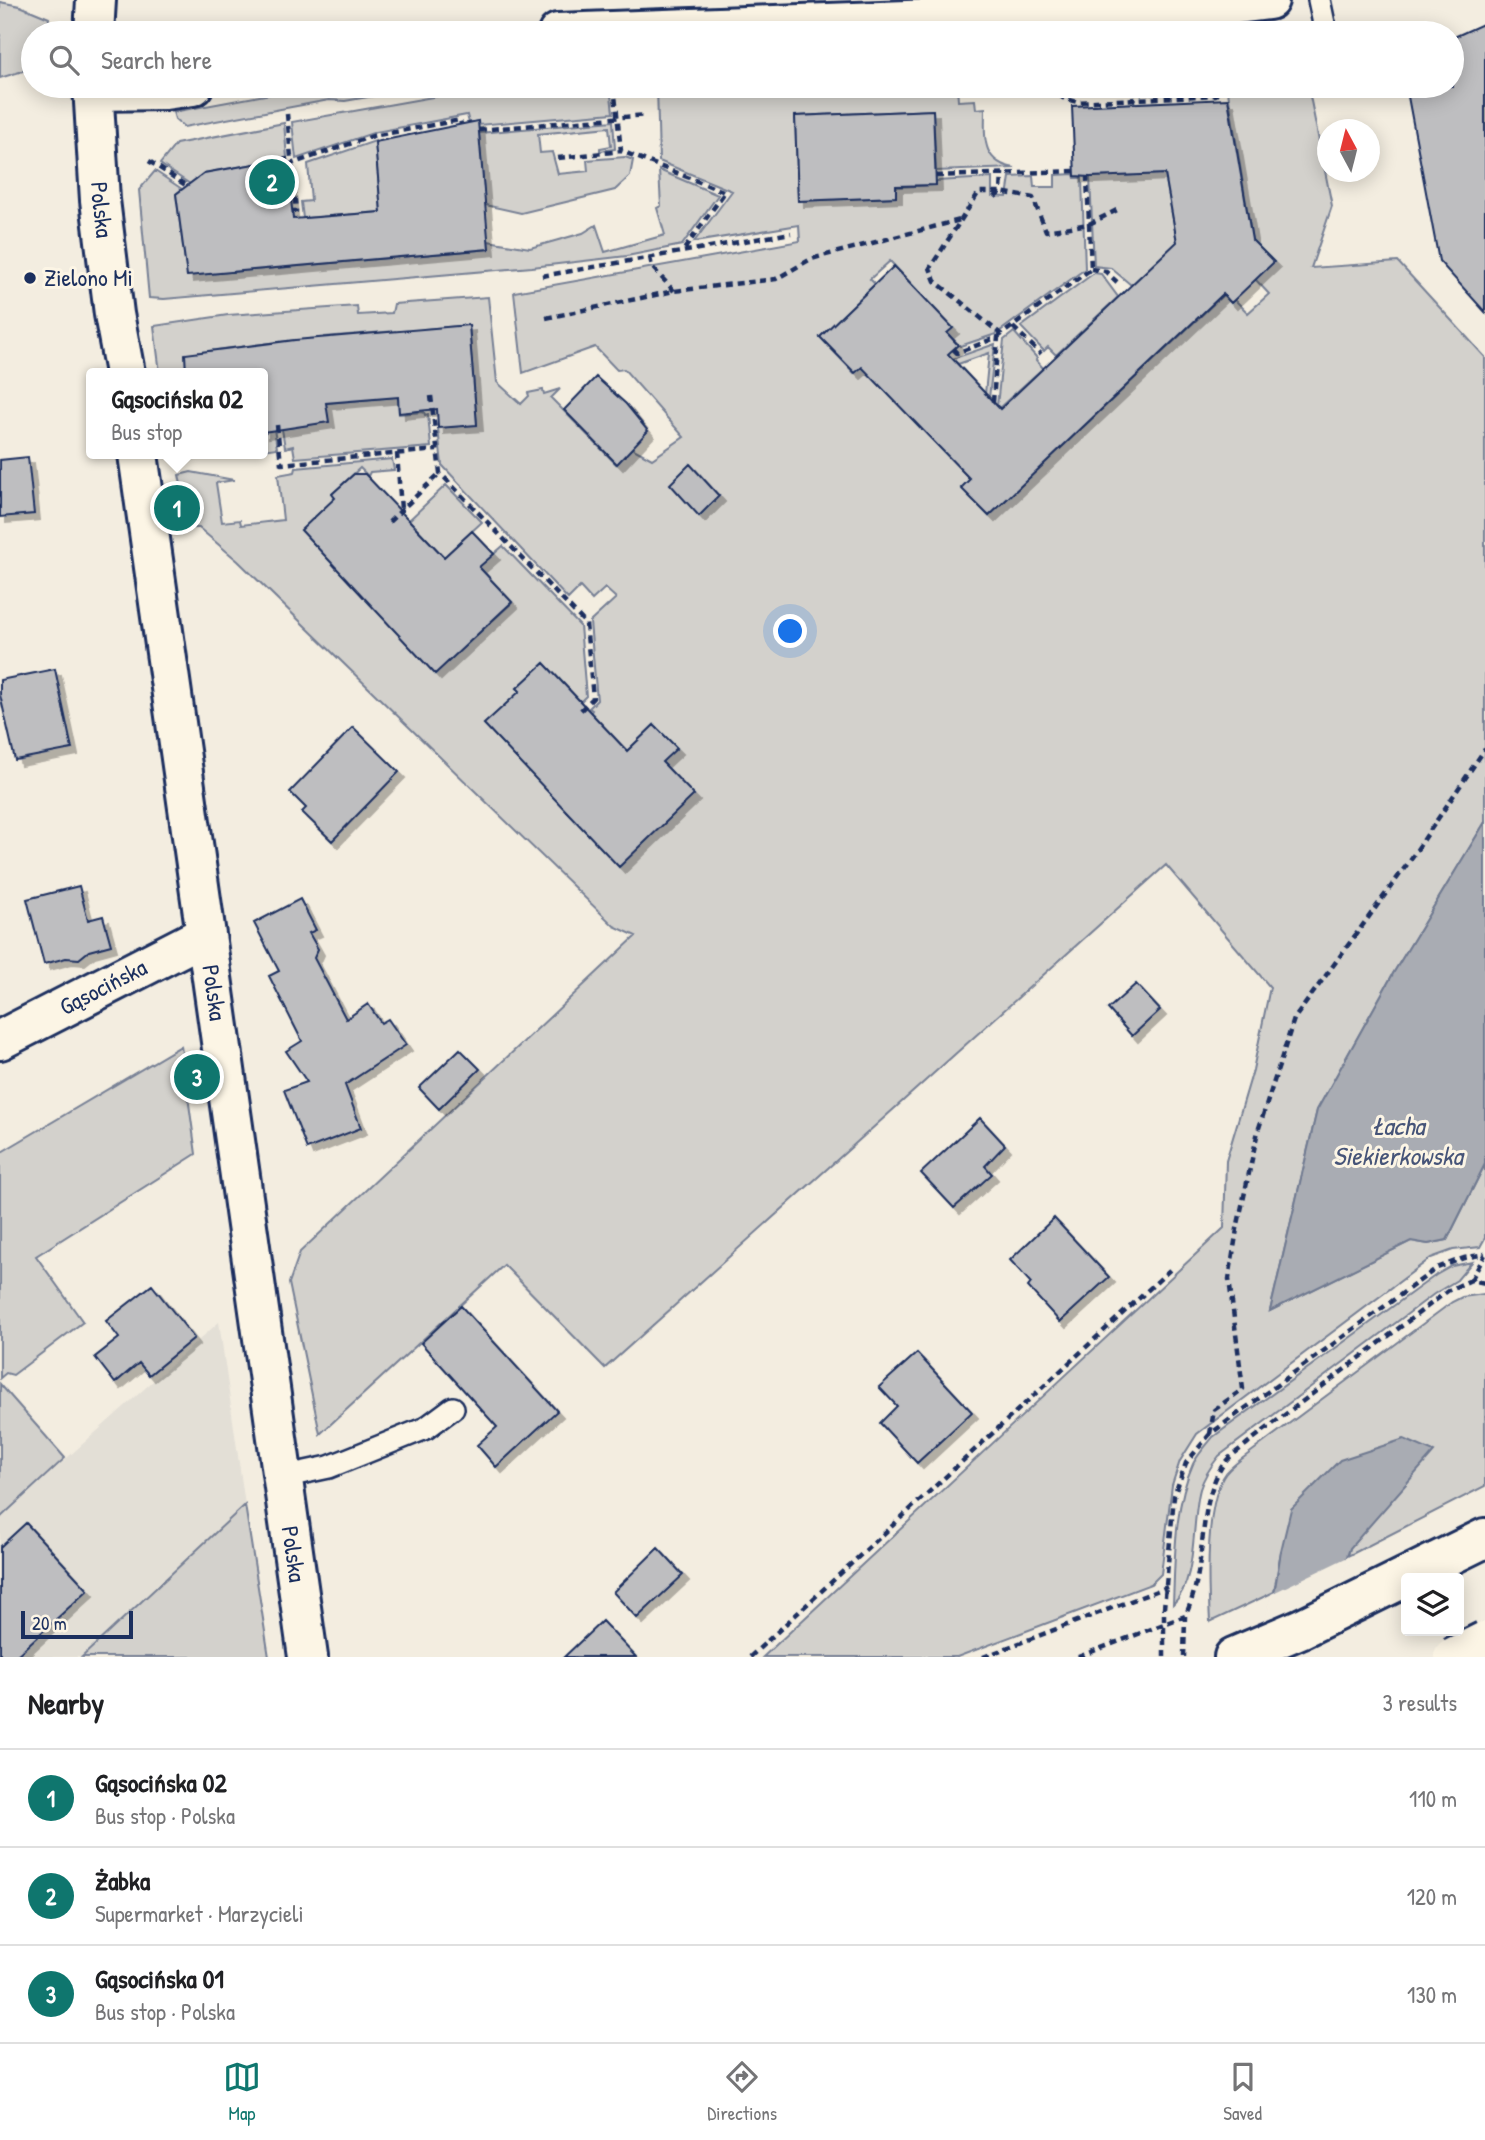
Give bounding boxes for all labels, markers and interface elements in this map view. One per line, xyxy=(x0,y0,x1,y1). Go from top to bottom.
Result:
search box xyxy=(21,21,1464,98)
icon: search xyxy=(45,41,83,79)
text: Search here xyxy=(101,42,212,77)
north arrow xyxy=(1317,119,1380,182)
pin: 2 xyxy=(249,156,295,208)
street label: Polska xyxy=(84,181,121,239)
place label: Zielono Mi xyxy=(44,261,133,293)
marker: Zielono Mi xyxy=(22,270,38,286)
popup xyxy=(86,368,268,459)
text: Gąsocińska 02 xyxy=(111,381,243,416)
text: Bus stop xyxy=(111,416,182,447)
pin: 1 xyxy=(154,482,200,534)
your location xyxy=(773,614,807,648)
street label: Gąsocińska xyxy=(54,951,152,1022)
street label: Polska xyxy=(195,962,235,1023)
pin: 3 xyxy=(174,1051,220,1103)
water label: Łacha Siekierkowska xyxy=(1333,1108,1465,1173)
street label: Polska xyxy=(275,1524,314,1584)
map controls xyxy=(1401,1573,1464,1636)
button: layers xyxy=(1401,1573,1464,1636)
scale bar xyxy=(21,1608,133,1640)
text: 20 m xyxy=(32,1610,67,1636)
text: Nearby xyxy=(28,1683,104,1723)
text: 3 results xyxy=(1382,1687,1457,1718)
text: Gąsocińska 02 xyxy=(95,1765,227,1800)
text: 1 xyxy=(47,1783,55,1814)
text: 110 m xyxy=(1409,1783,1457,1814)
text: Bus stop · Polska xyxy=(95,1800,235,1831)
text: Żabka xyxy=(95,1863,150,1898)
text: 2 xyxy=(46,1881,56,1912)
text: 120 m xyxy=(1407,1881,1457,1912)
text: Supermarket · Marzycieli xyxy=(95,1898,304,1929)
text: Gąsocińska 01 xyxy=(95,1961,224,1996)
text: 3 xyxy=(46,1979,56,2010)
text: 130 m xyxy=(1407,1979,1457,2010)
text: Bus stop · Polska xyxy=(95,1996,235,2027)
tab: Map xyxy=(223,2058,261,2126)
tab: Directions xyxy=(707,2058,777,2126)
tab: Saved xyxy=(1223,2058,1262,2126)

